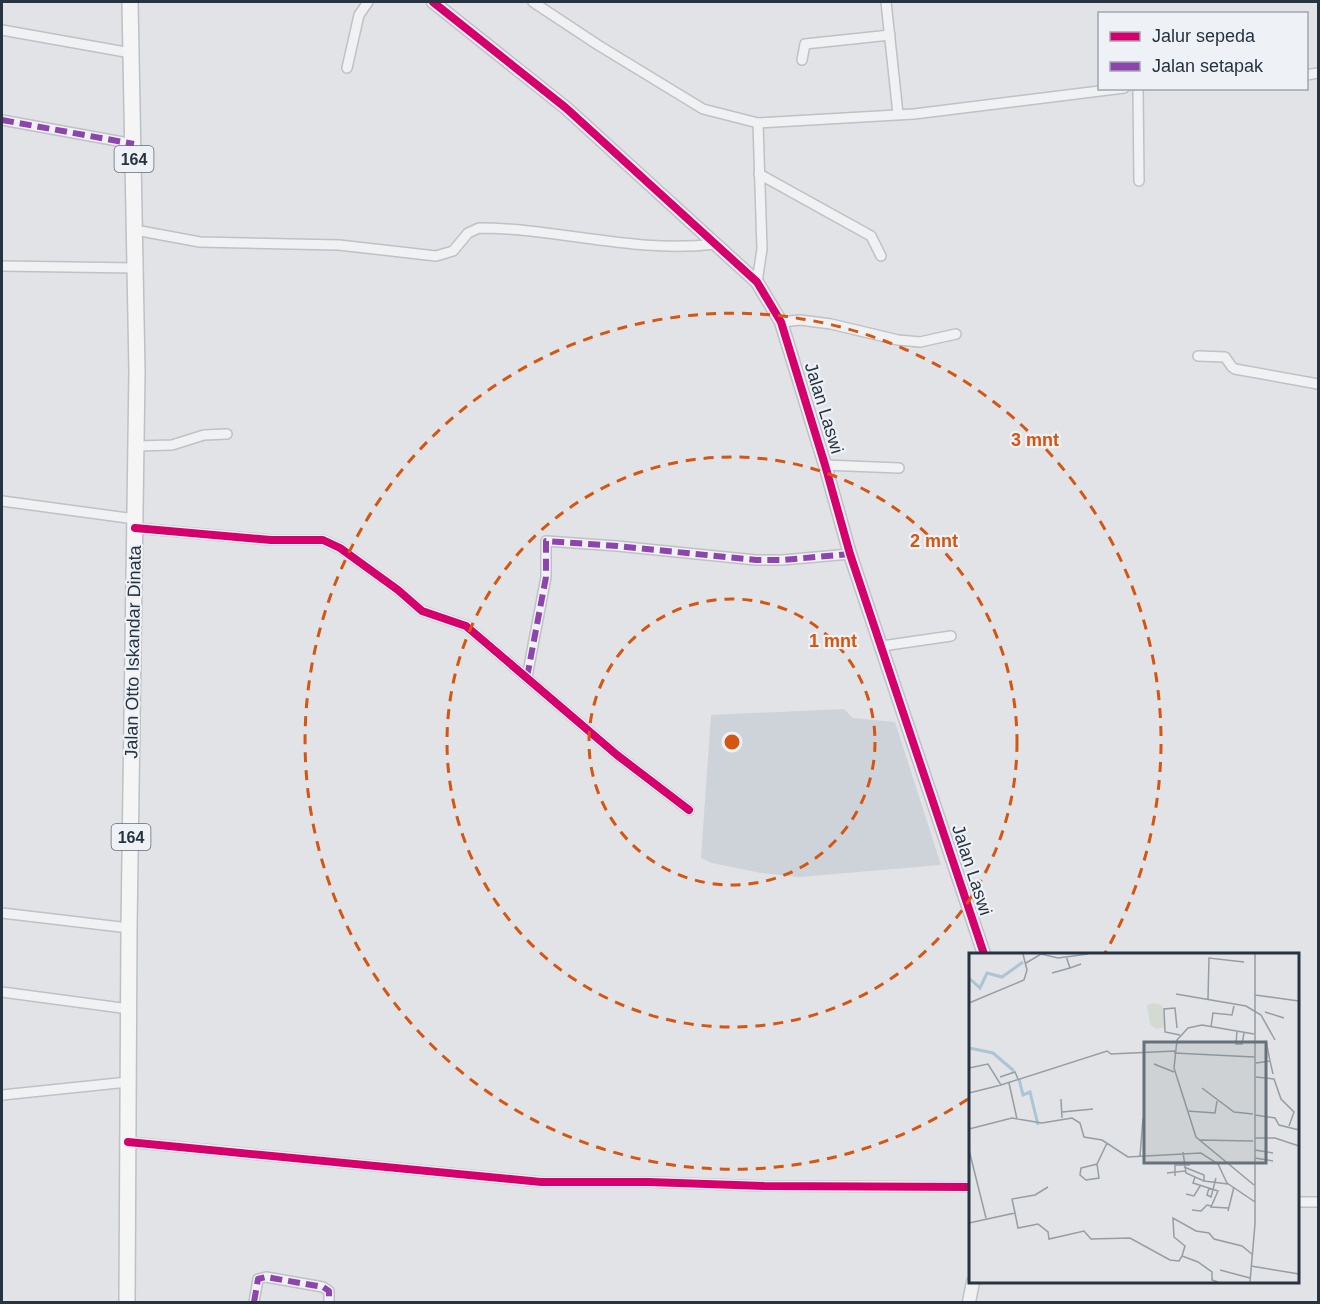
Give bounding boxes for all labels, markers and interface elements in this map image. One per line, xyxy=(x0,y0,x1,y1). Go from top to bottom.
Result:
legend xyxy=(1098,12,1308,90)
text: Jalur sepeda xyxy=(1152,26,1256,46)
text: Jalan setapak xyxy=(1152,56,1264,76)
road number: 164 xyxy=(114,146,154,172)
street label: Jalan Laswi xyxy=(801,360,847,456)
text: 3 mnt xyxy=(1011,430,1059,450)
text: 2 mnt xyxy=(910,531,958,551)
street label: Jalan Otto Iskandar Dinata xyxy=(121,544,145,759)
text: 1 mnt xyxy=(809,631,857,651)
centre of rings xyxy=(722,732,742,752)
street label: Jalan Laswi xyxy=(948,822,996,918)
road number: 164 xyxy=(112,824,150,850)
inset map xyxy=(969,953,1299,1283)

